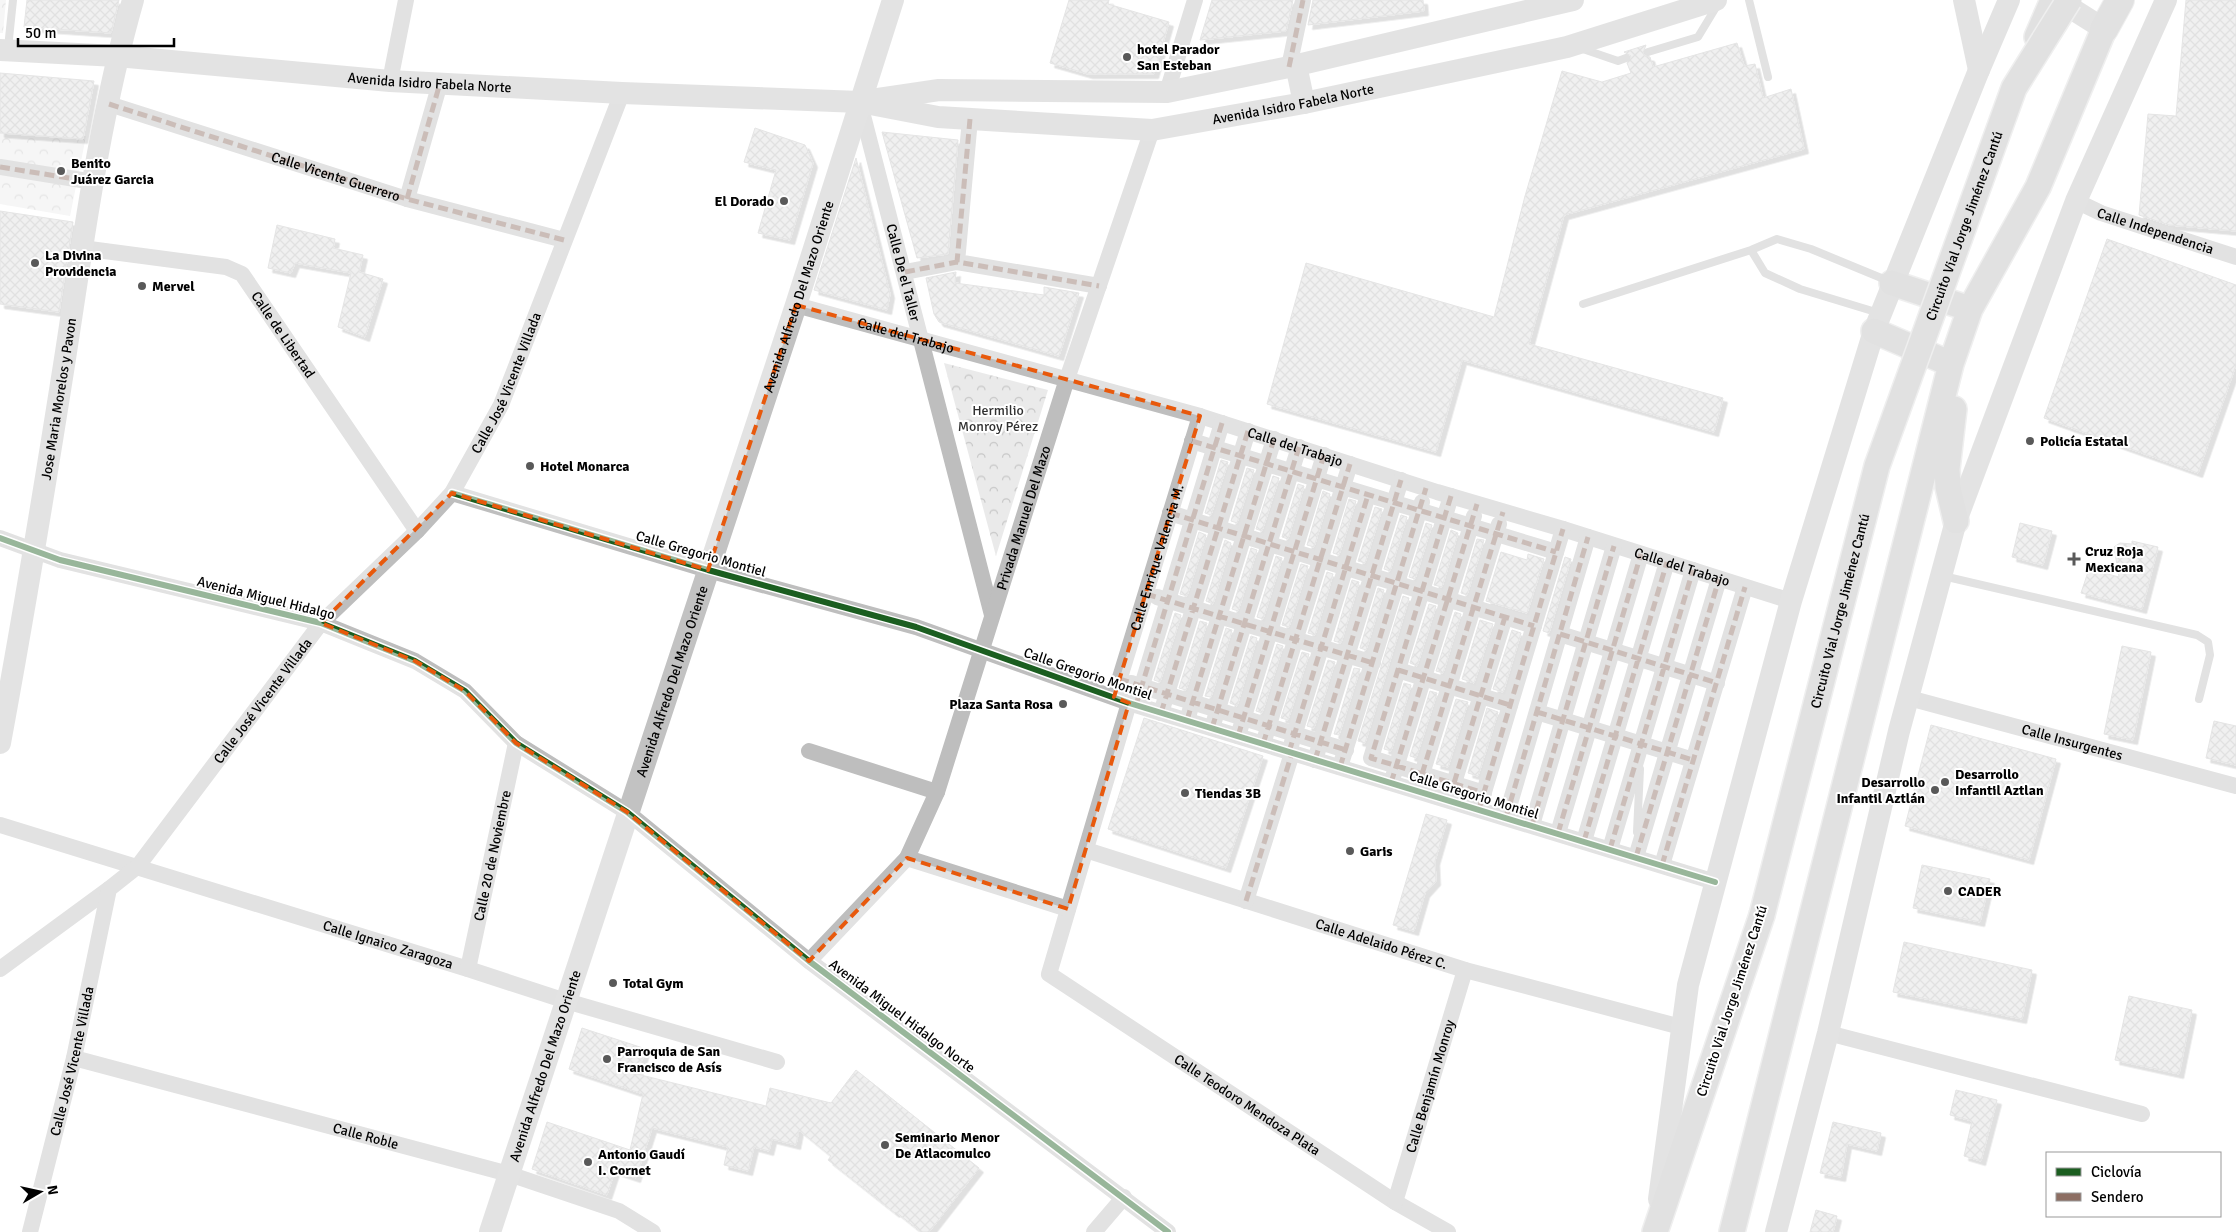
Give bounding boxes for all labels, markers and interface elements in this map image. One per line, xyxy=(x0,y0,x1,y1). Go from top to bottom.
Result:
scale bar xyxy=(18,15,174,47)
text: 50 m xyxy=(25,24,56,42)
place label: hotel Parador San Esteban xyxy=(1137,41,1220,74)
marker: hotel Parador San Esteban xyxy=(1121,51,1133,63)
street label: Avenida Isidro Fabela Norte xyxy=(347,69,512,96)
street label: Avenida Isidro Fabela Norte xyxy=(1211,80,1375,128)
street label: Circuito Vial Jorge Jiménez Cantú xyxy=(1922,129,2006,323)
street label: Calle Vicente Guerrero xyxy=(269,148,402,205)
place label: Benito Juárez Garcia xyxy=(71,155,154,188)
marker: Benito Juárez Garcia xyxy=(55,165,67,177)
place label: El Dorado xyxy=(714,193,774,210)
marker: El Dorado xyxy=(778,195,790,207)
street label: Avenida Alfredo Del Mazo Oriente xyxy=(759,198,837,395)
street label: Calle Independencia xyxy=(2095,204,2216,258)
street label: Calle De el Taller xyxy=(883,222,924,324)
place label: La Divina Providencia xyxy=(45,247,117,280)
marker: La Divina Providencia xyxy=(29,257,41,269)
place label: Mervel xyxy=(152,278,195,295)
marker: Mervel xyxy=(136,280,148,292)
street label: Calle de Libertad xyxy=(248,288,319,381)
street label: Calle José Vicente Villada xyxy=(467,310,545,456)
street label: Calle del Trabajo xyxy=(856,314,956,357)
street label: Jose Maria Morelos y Pavon xyxy=(37,317,80,481)
park label: Hermilio Monroy Pérez xyxy=(958,402,1038,435)
street label: Calle del Trabajo xyxy=(1245,423,1345,470)
place label: Policía Estatal xyxy=(2040,433,2129,450)
marker: Policía Estatal xyxy=(2024,435,2036,447)
street label: Privada Manuel Del Mazo xyxy=(993,443,1054,592)
place label: Hotel Monarca xyxy=(540,458,629,475)
marker: Hotel Monarca xyxy=(524,460,536,472)
street label: Calle Enrique Valencia M. xyxy=(1126,482,1187,633)
street label: Circuito Vial Jorge Jiménez Cantú xyxy=(1807,512,1873,710)
street label: Calle Gregorio Montiel xyxy=(634,527,768,581)
place label: Cruz Roja Mexicana xyxy=(2085,543,2143,576)
street label: Calle del Trabajo xyxy=(1632,544,1732,590)
marker: Cruz Roja Mexicana xyxy=(2067,552,2081,566)
street label: Avenida Miguel Hidalgo xyxy=(195,573,337,623)
street label: Avenida Alfredo Del Mazo Oriente xyxy=(632,583,711,779)
street label: Calle José Vicente Villada xyxy=(210,635,315,767)
street label: Calle Gregorio Montiel xyxy=(1022,644,1154,704)
place label: Plaza Santa Rosa xyxy=(949,696,1053,713)
marker: Plaza Santa Rosa xyxy=(1057,698,1069,710)
street label: Calle Insurgentes xyxy=(2020,720,2125,764)
place label: Desarrollo Infantil Aztlan xyxy=(1955,766,2044,799)
street label: Calle Gregorio Montiel xyxy=(1407,767,1541,823)
place label: Desarrollo Infantil Aztlán xyxy=(1836,774,1925,807)
marker: Desarrollo Infantil Aztlan xyxy=(1939,776,1951,788)
marker: Desarrollo Infantil Aztlán xyxy=(1929,784,1941,796)
place label: Tiendas 3B xyxy=(1195,785,1261,802)
marker: Tiendas 3B xyxy=(1179,787,1191,799)
street label: Calle 20 de Noviembre xyxy=(470,789,514,923)
place label: Garis xyxy=(1360,843,1393,860)
marker: Garis xyxy=(1344,845,1356,857)
place label: CADER xyxy=(1958,883,2002,900)
marker: CADER xyxy=(1942,885,1954,897)
street label: Circuito Vial Jorge Jiménez Cantú xyxy=(1693,903,1771,1099)
street label: Calle Adelaido Pérez C. xyxy=(1314,915,1450,972)
street label: Calle Ignaico Zaragoza xyxy=(321,916,455,972)
street label: Avenida Miguel Hidalgo Norte xyxy=(826,956,978,1076)
street label: Avenida Alfredo Del Mazo Oriente xyxy=(505,968,584,1164)
place label: Total Gym xyxy=(623,975,683,992)
marker: Total Gym xyxy=(607,977,619,989)
street label: Calle José Vicente Villada xyxy=(46,985,97,1138)
street label: Calle Benjamín Monroy xyxy=(1402,1017,1458,1155)
place label: Parroquia de San Francisco de Asís xyxy=(617,1043,722,1076)
street label: Calle Teodoro Mendoza Plata xyxy=(1171,1050,1324,1159)
marker: Parroquia de San Francisco de Asís xyxy=(601,1053,613,1065)
street label: Calle Roble xyxy=(331,1119,401,1153)
place label: Seminario Menor De Atlacomulco xyxy=(895,1129,1000,1162)
marker: Seminario Menor De Atlacomulco xyxy=(879,1139,891,1151)
place label: Antonio Gaudí I. Cornet xyxy=(598,1146,686,1179)
legend xyxy=(2046,1152,2221,1217)
marker: Antonio Gaudí I. Cornet xyxy=(582,1156,594,1168)
text: Ciclovía xyxy=(2091,1163,2142,1181)
north arrow xyxy=(15,1167,65,1217)
text: N xyxy=(43,1184,62,1196)
text: Sendero xyxy=(2091,1188,2144,1206)

